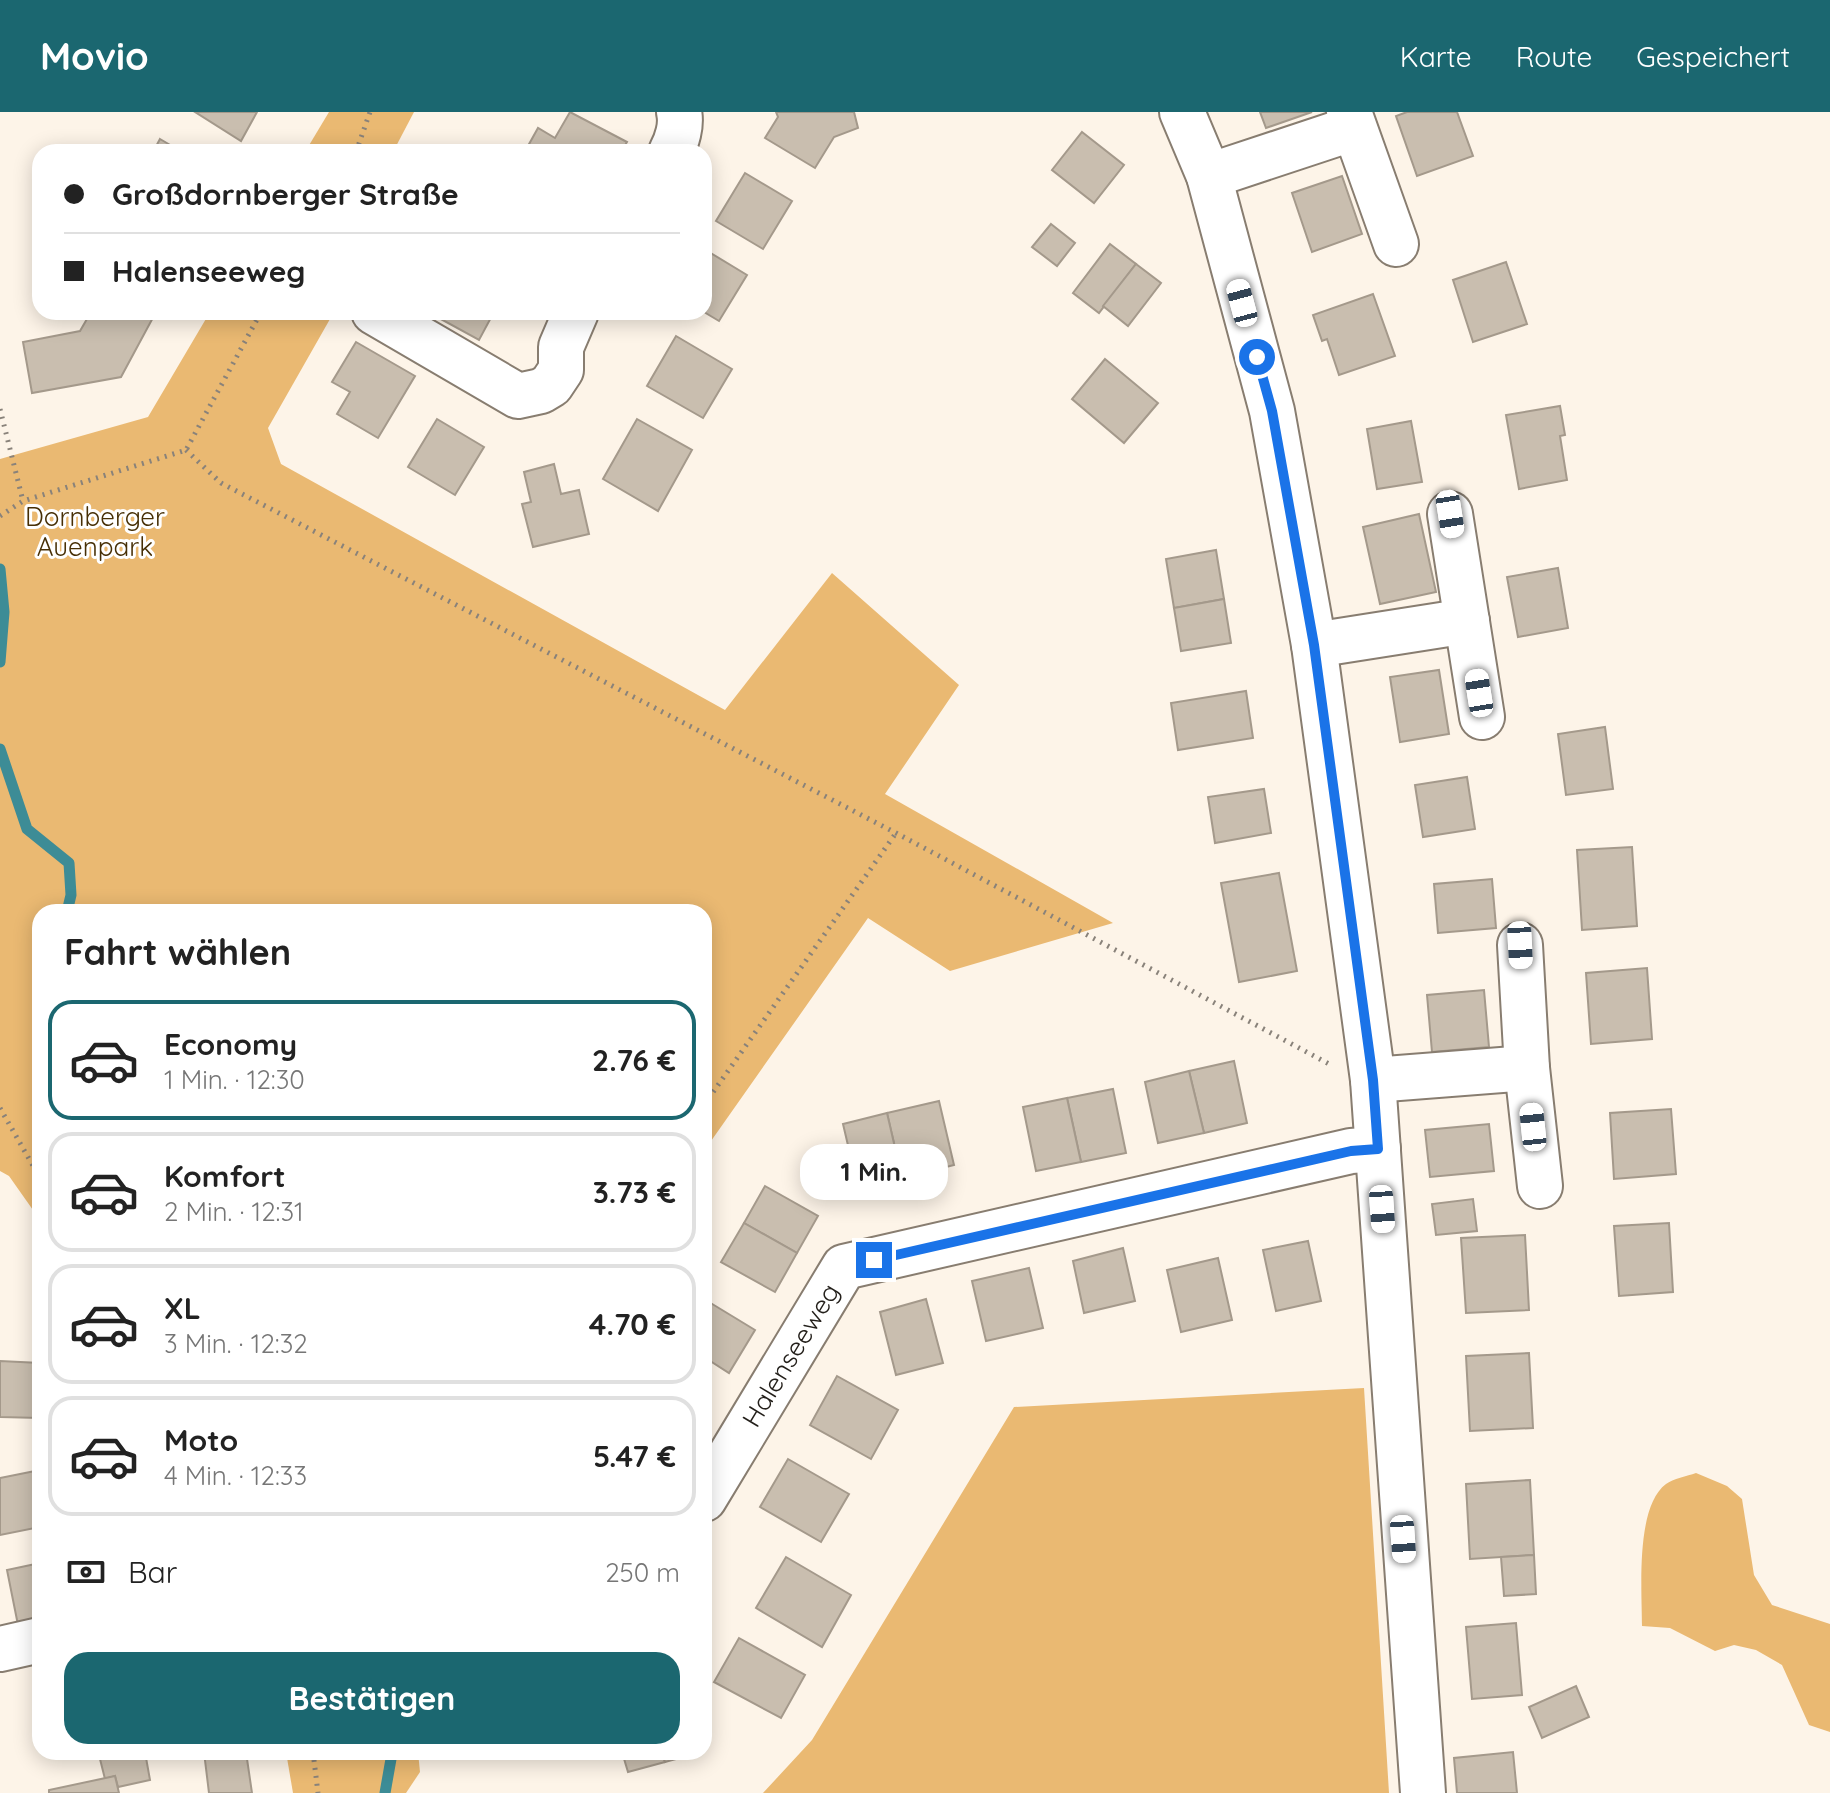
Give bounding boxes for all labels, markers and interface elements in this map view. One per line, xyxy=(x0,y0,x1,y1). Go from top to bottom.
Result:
text: Movio xyxy=(40,32,149,80)
text: Karte xyxy=(1400,39,1472,74)
text: Route xyxy=(1516,39,1592,74)
text: Gespeichert xyxy=(1636,39,1790,74)
text: Großdornberger Straße xyxy=(112,175,459,213)
text: Halenseeweg xyxy=(112,252,305,290)
car xyxy=(1224,277,1260,329)
route start xyxy=(1239,339,1275,375)
car xyxy=(1434,488,1466,540)
park label: Dornberger Auenpark xyxy=(25,500,165,563)
car xyxy=(1463,667,1495,719)
car xyxy=(1507,920,1533,970)
text: Fahrt wählen xyxy=(64,929,291,974)
icon: car xyxy=(68,1024,140,1096)
text: Economy xyxy=(164,1025,297,1063)
text: 2.76 € xyxy=(592,1041,676,1079)
text: 1 Min. · 12:30 xyxy=(164,1063,305,1096)
car xyxy=(1519,1102,1547,1152)
callout: 1 Min. xyxy=(800,1144,948,1200)
text: 1 Min. xyxy=(841,1155,907,1188)
icon: car xyxy=(68,1156,140,1228)
text: Komfort xyxy=(164,1157,286,1195)
text: 3.73 € xyxy=(593,1173,676,1211)
car xyxy=(1368,1184,1396,1234)
text: 2 Min. · 12:31 xyxy=(164,1195,304,1228)
route end xyxy=(856,1242,892,1278)
street label: Halenseeweg xyxy=(734,1277,846,1433)
icon: car xyxy=(68,1288,140,1360)
text: XL xyxy=(164,1289,201,1327)
text: 4.70 € xyxy=(589,1305,676,1343)
text: 3 Min. · 12:32 xyxy=(164,1327,308,1360)
icon: car xyxy=(68,1420,140,1492)
text: Moto xyxy=(164,1421,238,1459)
text: 5.47 € xyxy=(593,1437,676,1475)
text: 4 Min. · 12:33 xyxy=(164,1459,307,1492)
car xyxy=(1389,1514,1417,1564)
icon: cash xyxy=(64,1550,108,1594)
text: Bar xyxy=(128,1553,177,1591)
text: 250 m xyxy=(605,1556,680,1589)
button: Bestätigen xyxy=(64,1652,680,1744)

